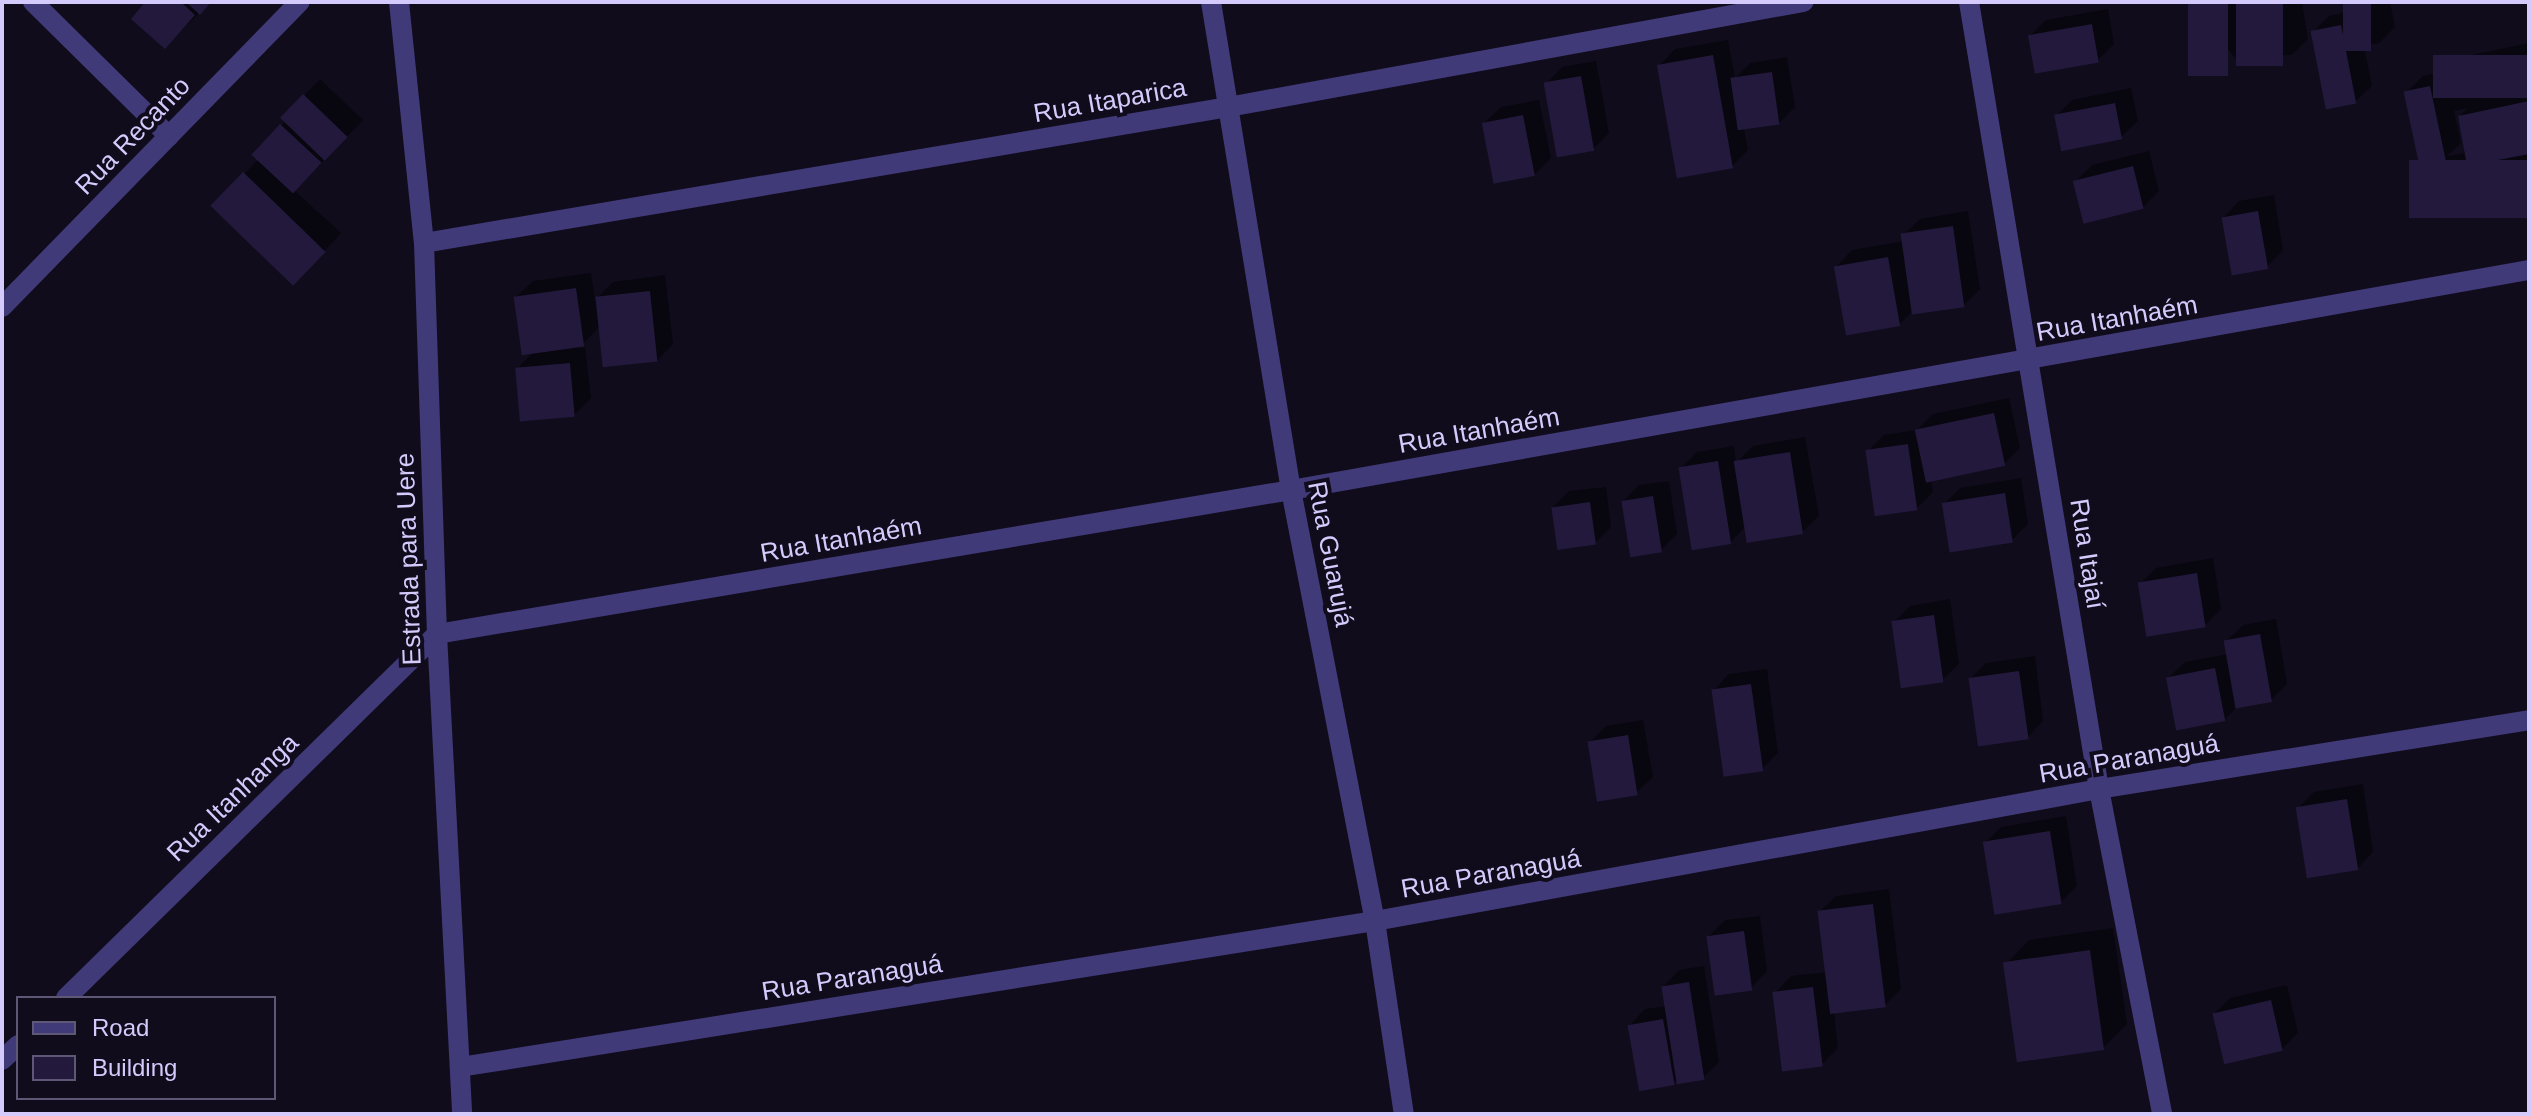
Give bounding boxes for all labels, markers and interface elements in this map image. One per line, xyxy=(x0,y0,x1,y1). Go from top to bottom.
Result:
street label: Rua Recanto xyxy=(69,71,197,201)
street label: Rua Itaparica xyxy=(1031,72,1189,130)
street label: Rua Itanhaém xyxy=(2034,289,2200,349)
street label: Rua Itanhaém xyxy=(1396,401,1562,461)
street label: Estrada para Uere xyxy=(390,452,428,666)
street label: Rua Guarujá xyxy=(1301,479,1359,629)
street label: Rua Itajaí xyxy=(2063,497,2111,611)
street label: Rua Itanhaém xyxy=(758,510,924,570)
street label: Rua Itanhanga xyxy=(161,728,305,868)
street label: Rua Paranaguá xyxy=(2037,728,2221,790)
street label: Rua Paranaguá xyxy=(1399,843,1583,905)
street label: Rua Paranaguá xyxy=(760,948,944,1008)
legend xyxy=(16,996,276,1100)
text: Road xyxy=(92,1014,149,1041)
text: Building xyxy=(92,1054,177,1081)

